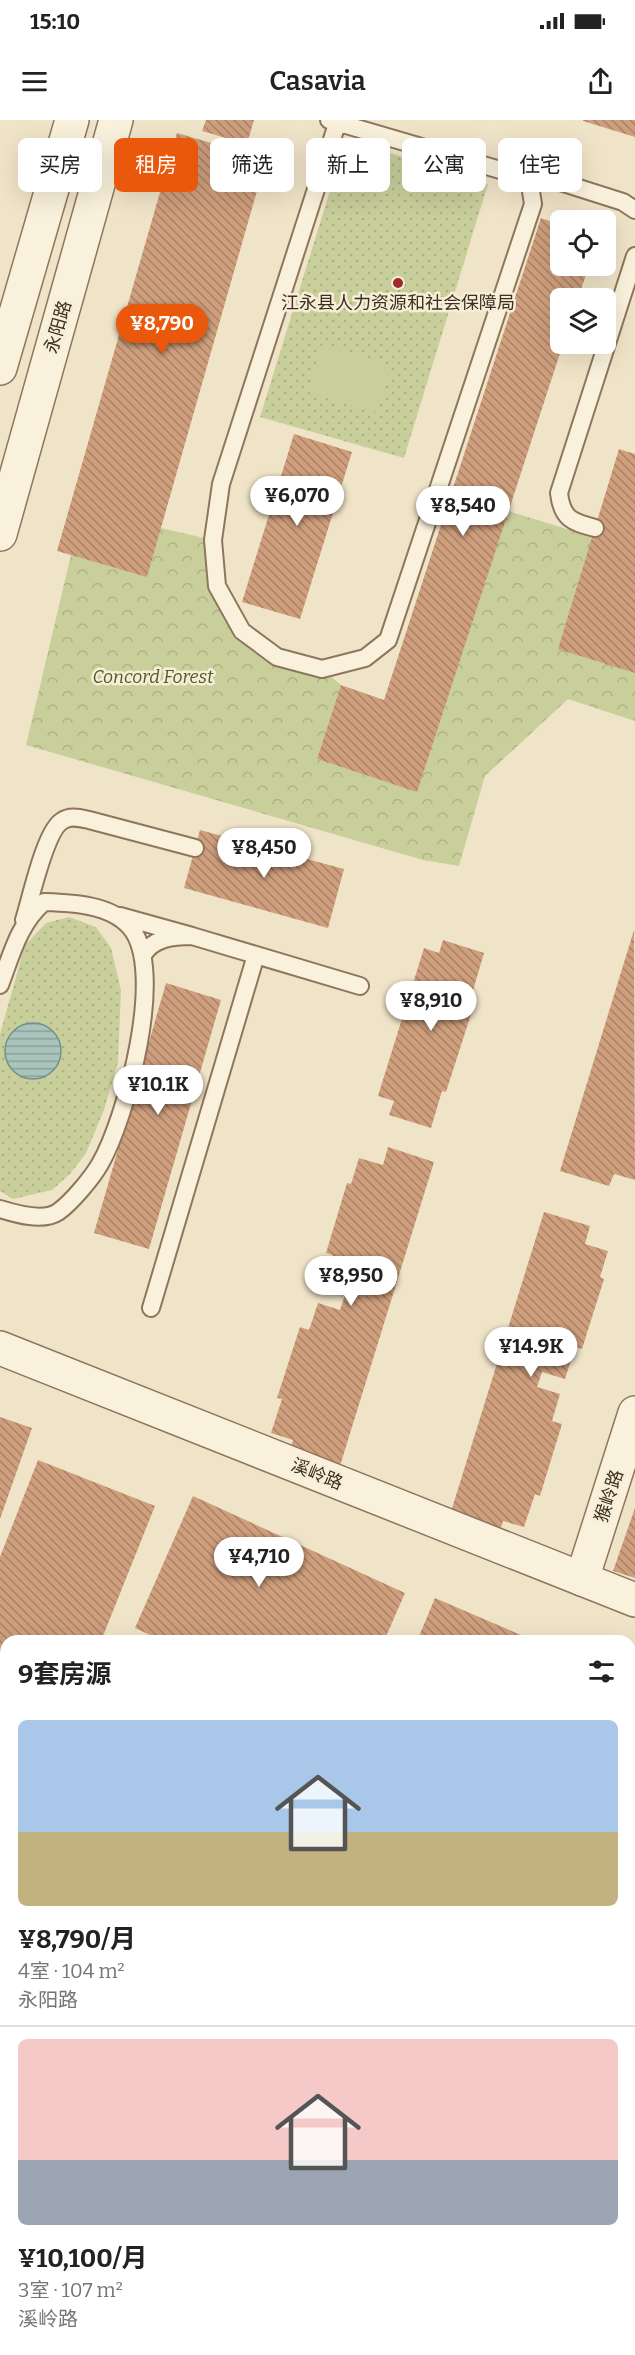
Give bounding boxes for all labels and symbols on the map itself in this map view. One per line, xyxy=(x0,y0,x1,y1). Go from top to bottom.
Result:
marker: 江永县人力资源和社会保障局 xyxy=(391,276,405,290)
place label: 江永县人力资源和社会保障局 xyxy=(281,292,515,314)
street label: 永阳路 xyxy=(40,298,76,356)
pin: ¥8,790 xyxy=(113,304,211,355)
pin: ¥6,070 xyxy=(248,476,346,527)
pin: ¥8,540 xyxy=(414,486,512,537)
park label: Concord Forest xyxy=(93,666,214,688)
pin: ¥8,450 xyxy=(215,828,313,879)
pin: ¥8,910 xyxy=(382,981,480,1032)
pin: ¥10.1K xyxy=(109,1065,207,1116)
pin: ¥8,950 xyxy=(302,1256,400,1307)
pin: ¥14.9K xyxy=(482,1327,580,1378)
street label: 溪岭路 xyxy=(288,1454,346,1494)
street label: 猴岭路 xyxy=(590,1467,628,1525)
pin: ¥4,710 xyxy=(210,1537,308,1588)

